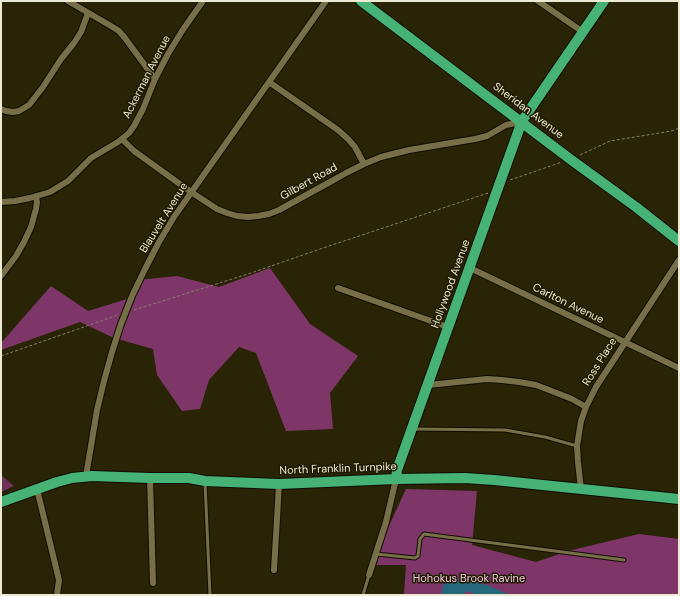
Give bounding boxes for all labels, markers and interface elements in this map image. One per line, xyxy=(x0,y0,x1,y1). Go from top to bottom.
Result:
street label: Ackerman Avenue xyxy=(120,33,174,121)
street label: Sheridan Avenue xyxy=(490,80,566,142)
street label: Gilbert Road xyxy=(278,161,340,203)
street label: Blauvelt Avenue xyxy=(137,180,191,256)
street label: Hollywood Avenue xyxy=(429,238,473,330)
street label: Carlton Avenue xyxy=(530,281,606,327)
street label: Ross Place xyxy=(580,336,620,388)
street label: North Franklin Turnpike xyxy=(279,460,397,478)
park label: Hohokus Brook Ravine xyxy=(413,572,525,586)

